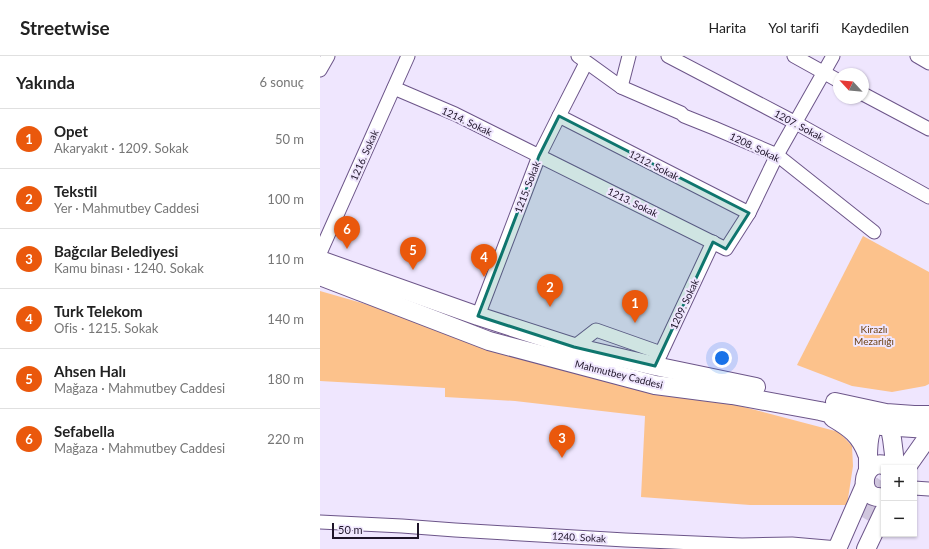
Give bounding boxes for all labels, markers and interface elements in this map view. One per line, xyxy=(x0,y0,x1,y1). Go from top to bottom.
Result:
text: Streetwise xyxy=(20,16,110,39)
text: Harita xyxy=(708,19,746,36)
text: Yol tarifi xyxy=(768,19,819,36)
text: Kaydedilen xyxy=(841,19,909,36)
north arrow xyxy=(833,68,869,104)
text: Yakında xyxy=(16,72,75,93)
text: 6 sonuç xyxy=(259,74,304,90)
street label: 1214. Sokak xyxy=(440,104,495,138)
street label: 1207. Sokak xyxy=(772,107,827,143)
text: Opet xyxy=(54,122,88,140)
street label: 1216. Sokak xyxy=(347,127,381,182)
street label: 1208. Sokak xyxy=(728,130,783,165)
text: 1 xyxy=(25,131,33,147)
text: 50 m xyxy=(275,131,304,147)
text: Akaryakıt · 1209. Sokak xyxy=(54,140,189,156)
street label: 1212. Sokak xyxy=(627,147,682,183)
street label: 1215. Sokak xyxy=(512,159,543,215)
text: Tekstil xyxy=(54,182,97,200)
street label: 1213. Sokak xyxy=(606,185,661,220)
text: 2 xyxy=(25,191,33,207)
text: 100 m xyxy=(267,191,304,207)
text: Yer · Mahmutbey Caddesi xyxy=(54,200,199,216)
pin: 6 xyxy=(334,216,360,249)
pin: 5 xyxy=(400,237,426,270)
text: Bağcılar Belediyesi xyxy=(54,242,178,260)
pin: 4 xyxy=(471,244,497,277)
text: 3 xyxy=(25,251,33,267)
text: 110 m xyxy=(267,251,304,267)
text: Kamu binası · 1240. Sokak xyxy=(54,260,204,276)
pin: 2 xyxy=(537,274,563,307)
street label: 1209. Sokak xyxy=(667,276,701,331)
pin: 1 xyxy=(622,290,648,323)
text: Turk Telekom xyxy=(54,302,143,320)
text: 4 xyxy=(25,311,33,327)
text: 140 m xyxy=(267,311,304,327)
text: Ofis · 1215. Sokak xyxy=(54,320,158,336)
park label: Kirazlı Mezarlığı xyxy=(854,323,894,347)
your location xyxy=(712,348,732,368)
street label: Mahmutbey Caddesi xyxy=(574,357,664,391)
text: Ahsen Halı xyxy=(54,362,126,380)
text: 5 xyxy=(25,371,33,387)
text: 180 m xyxy=(267,371,304,387)
text: Mağaza · Mahmutbey Caddesi xyxy=(54,380,225,396)
text: Sefabella xyxy=(54,422,115,440)
pin: 3 xyxy=(549,425,575,458)
text: 6 xyxy=(25,431,33,447)
text: 220 m xyxy=(267,431,304,447)
text: Mağaza · Mahmutbey Caddesi xyxy=(54,440,225,456)
map controls xyxy=(881,465,917,537)
button: + xyxy=(881,465,917,501)
button: − xyxy=(881,501,917,537)
scale bar xyxy=(332,521,419,540)
text: 50 m xyxy=(338,523,363,536)
street label: 1240. Sokak xyxy=(552,530,607,544)

